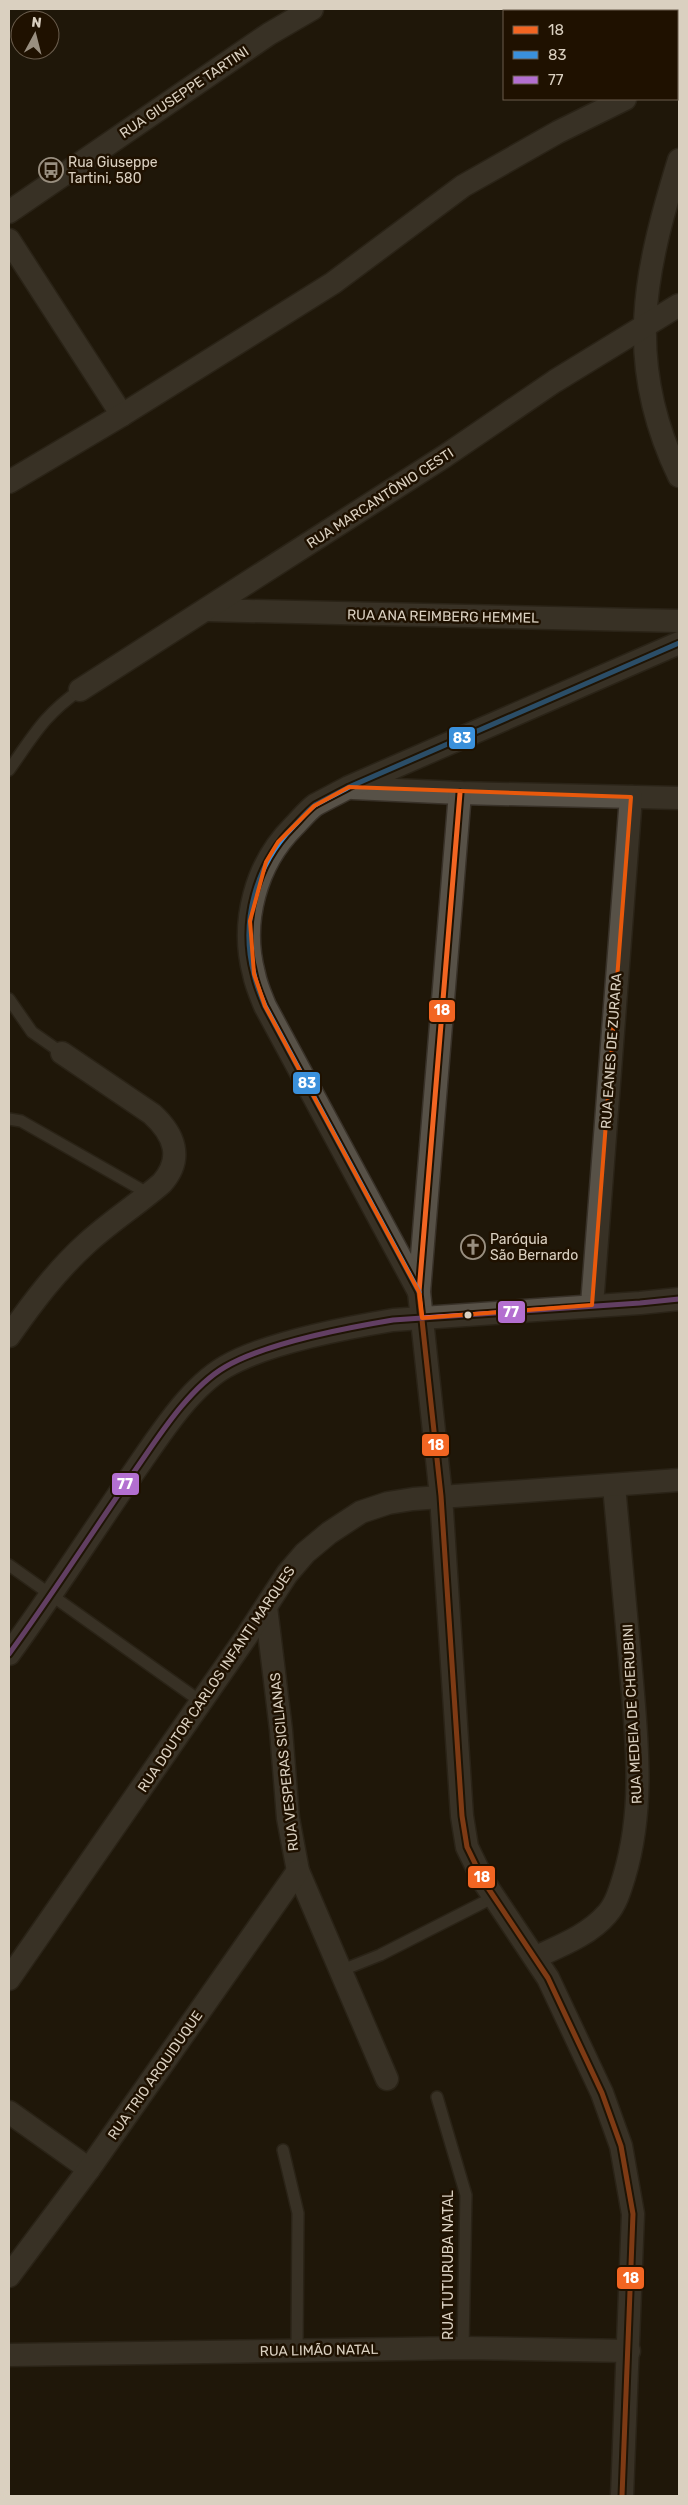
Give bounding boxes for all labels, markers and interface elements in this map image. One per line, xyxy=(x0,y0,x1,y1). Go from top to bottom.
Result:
north arrow xyxy=(10,10,60,60)
legend xyxy=(503,10,678,100)
text: N xyxy=(30,14,43,32)
text: 18 xyxy=(548,21,564,39)
street label: RUA GIUSEPPE TARTINI xyxy=(116,43,252,142)
text: 83 xyxy=(548,46,567,64)
text: 77 xyxy=(548,71,564,89)
place label: Rua Giuseppe Tartini, 580 xyxy=(68,154,158,187)
bus stop icon: Rua Giuseppe Tartini, 580 xyxy=(38,157,64,183)
street label: RUA MARCANTÔNIO CESTI xyxy=(303,444,457,552)
street label: RUA ANA REIMBERG HEMMEL xyxy=(347,606,539,627)
line badge: 83 xyxy=(448,726,476,750)
text: 83 xyxy=(453,730,471,747)
street label: RUA EANES DE ZURARA xyxy=(598,972,625,1130)
line badge: 18 xyxy=(428,999,456,1023)
text: 18 xyxy=(434,1002,450,1019)
line badge: 83 xyxy=(292,1071,321,1095)
text: 83 xyxy=(298,1075,316,1092)
place label: Paróquia São Bernardo xyxy=(490,1231,578,1264)
church icon: Paróquia São Bernardo xyxy=(460,1234,486,1260)
line badge: 77 xyxy=(497,1300,526,1324)
text: 77 xyxy=(503,1304,519,1321)
unlabelled marker xyxy=(463,1310,473,1320)
line badge: 18 xyxy=(421,1433,450,1457)
text: 18 xyxy=(428,1437,444,1454)
line badge: 77 xyxy=(111,1472,140,1496)
text: 77 xyxy=(117,1476,133,1493)
street label: RUA DOUTOR CARLOS INFANTI MARQUES xyxy=(134,1563,299,1796)
street label: RUA MEDEIA DE CHERUBINI xyxy=(619,1623,646,1804)
street label: RUA VESPERAS SICILIANAS xyxy=(267,1671,302,1852)
line badge: 18 xyxy=(467,1865,496,1889)
text: 18 xyxy=(474,1869,490,1886)
street label: RUA TRIO ARQUIDUQUE xyxy=(104,2008,206,2143)
street label: RUA TUTURUBA NATAL xyxy=(440,2190,457,2340)
line badge: 18 xyxy=(616,2266,645,2290)
text: 18 xyxy=(623,2270,639,2287)
street label: RUA LIMÃO NATAL xyxy=(260,2340,379,2360)

